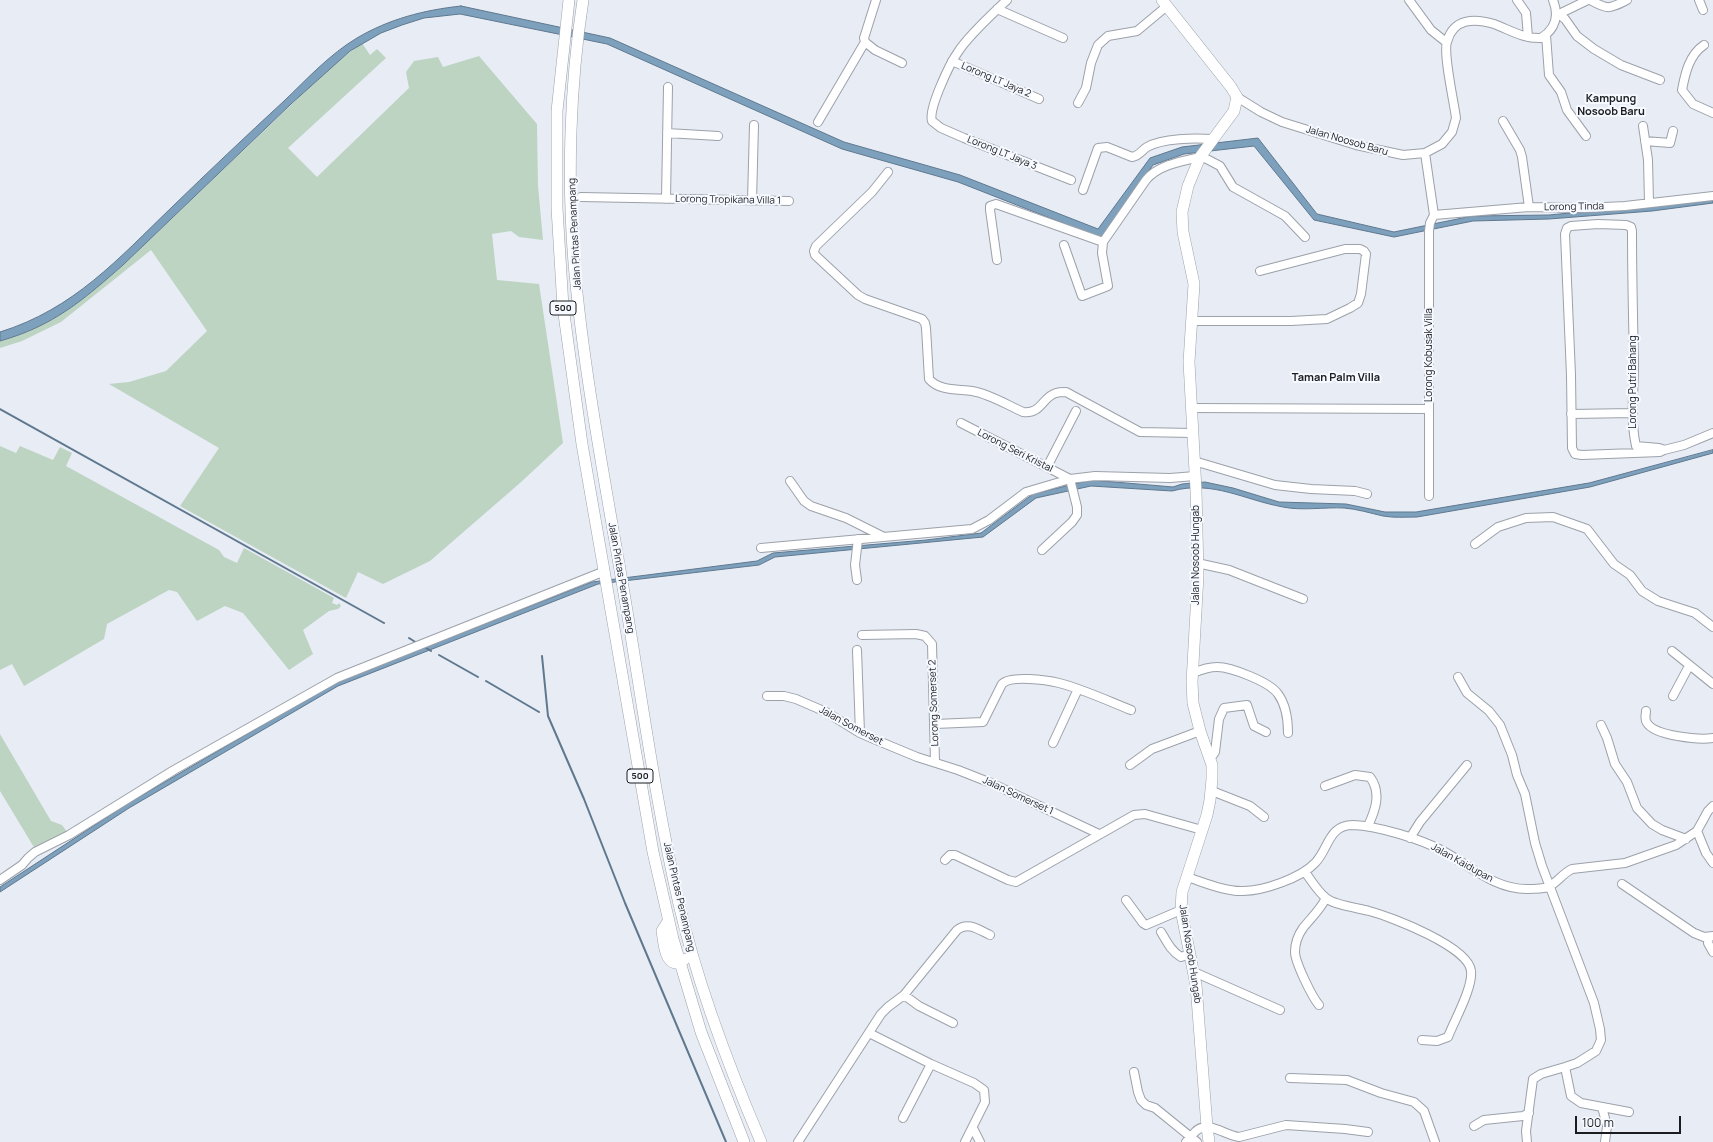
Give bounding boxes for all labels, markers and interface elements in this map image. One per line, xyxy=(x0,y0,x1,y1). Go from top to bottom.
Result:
street label: Lorong LT Jaya 2 xyxy=(959,60,1033,100)
district label: Kampung Nosoob Baru xyxy=(1577,92,1645,118)
street label: Jalan Noosob Baru xyxy=(1305,124,1389,158)
street label: Lorong LT Jaya 3 xyxy=(965,133,1039,173)
street label: Jalan Pintas Penampang xyxy=(566,178,584,290)
street label: Lorong Tropikana Villa 1 xyxy=(675,193,781,207)
street label: Lorong Tinda xyxy=(1544,200,1604,214)
road number: 500 xyxy=(550,301,576,315)
street label: Lorong Kobusak Villa xyxy=(1423,308,1435,402)
street label: Lorong Putri Bahang xyxy=(1627,335,1639,429)
district label: Taman Palm Villa xyxy=(1292,371,1380,385)
street label: Lorong Seri Kristal xyxy=(975,427,1055,475)
street label: Jalan Nosoob Hungab xyxy=(1190,505,1202,605)
street label: Jalan Pintas Penampang xyxy=(605,522,637,634)
street label: Lorong Somerset 2 xyxy=(926,659,942,747)
street label: Jalan Somerset xyxy=(817,704,885,748)
road number: 500 xyxy=(627,769,653,783)
street label: Jalan Somerset 1 xyxy=(981,774,1055,818)
street label: Jalan Pintas Penampang xyxy=(661,841,697,953)
street label: Jalan Kaidupan xyxy=(1429,841,1495,885)
street label: Jalan Nosoob Hungab xyxy=(1176,904,1204,1004)
scale bar xyxy=(1577,1108,1683,1134)
text: 100 m xyxy=(1582,1114,1614,1131)

